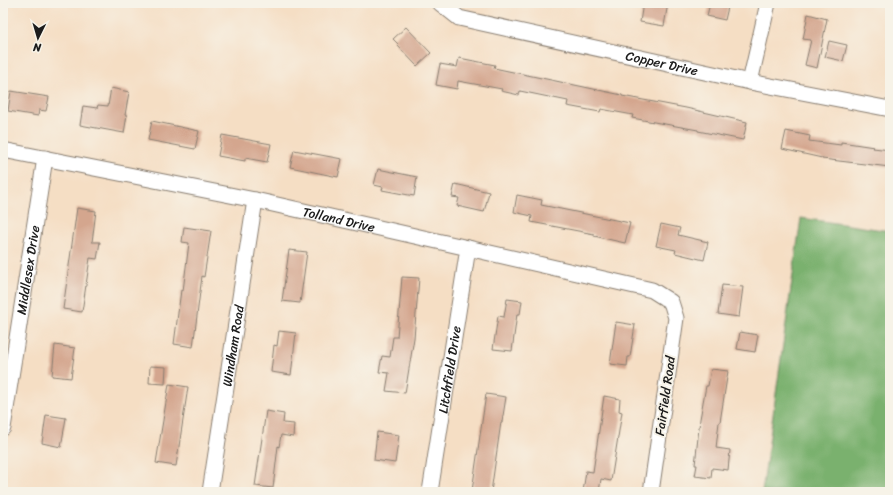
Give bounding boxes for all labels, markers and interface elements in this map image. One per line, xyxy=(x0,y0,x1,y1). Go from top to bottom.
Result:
north arrow xyxy=(18,18,58,58)
text: N xyxy=(32,38,43,57)
street label: Copper Drive xyxy=(624,44,701,82)
street label: Tolland Drive xyxy=(301,200,378,238)
street label: Middlesex Drive xyxy=(9,223,46,316)
street label: Windham Road xyxy=(215,302,250,388)
street label: Litchfield Drive xyxy=(431,324,467,415)
street label: Fairfield Road xyxy=(648,354,682,437)

